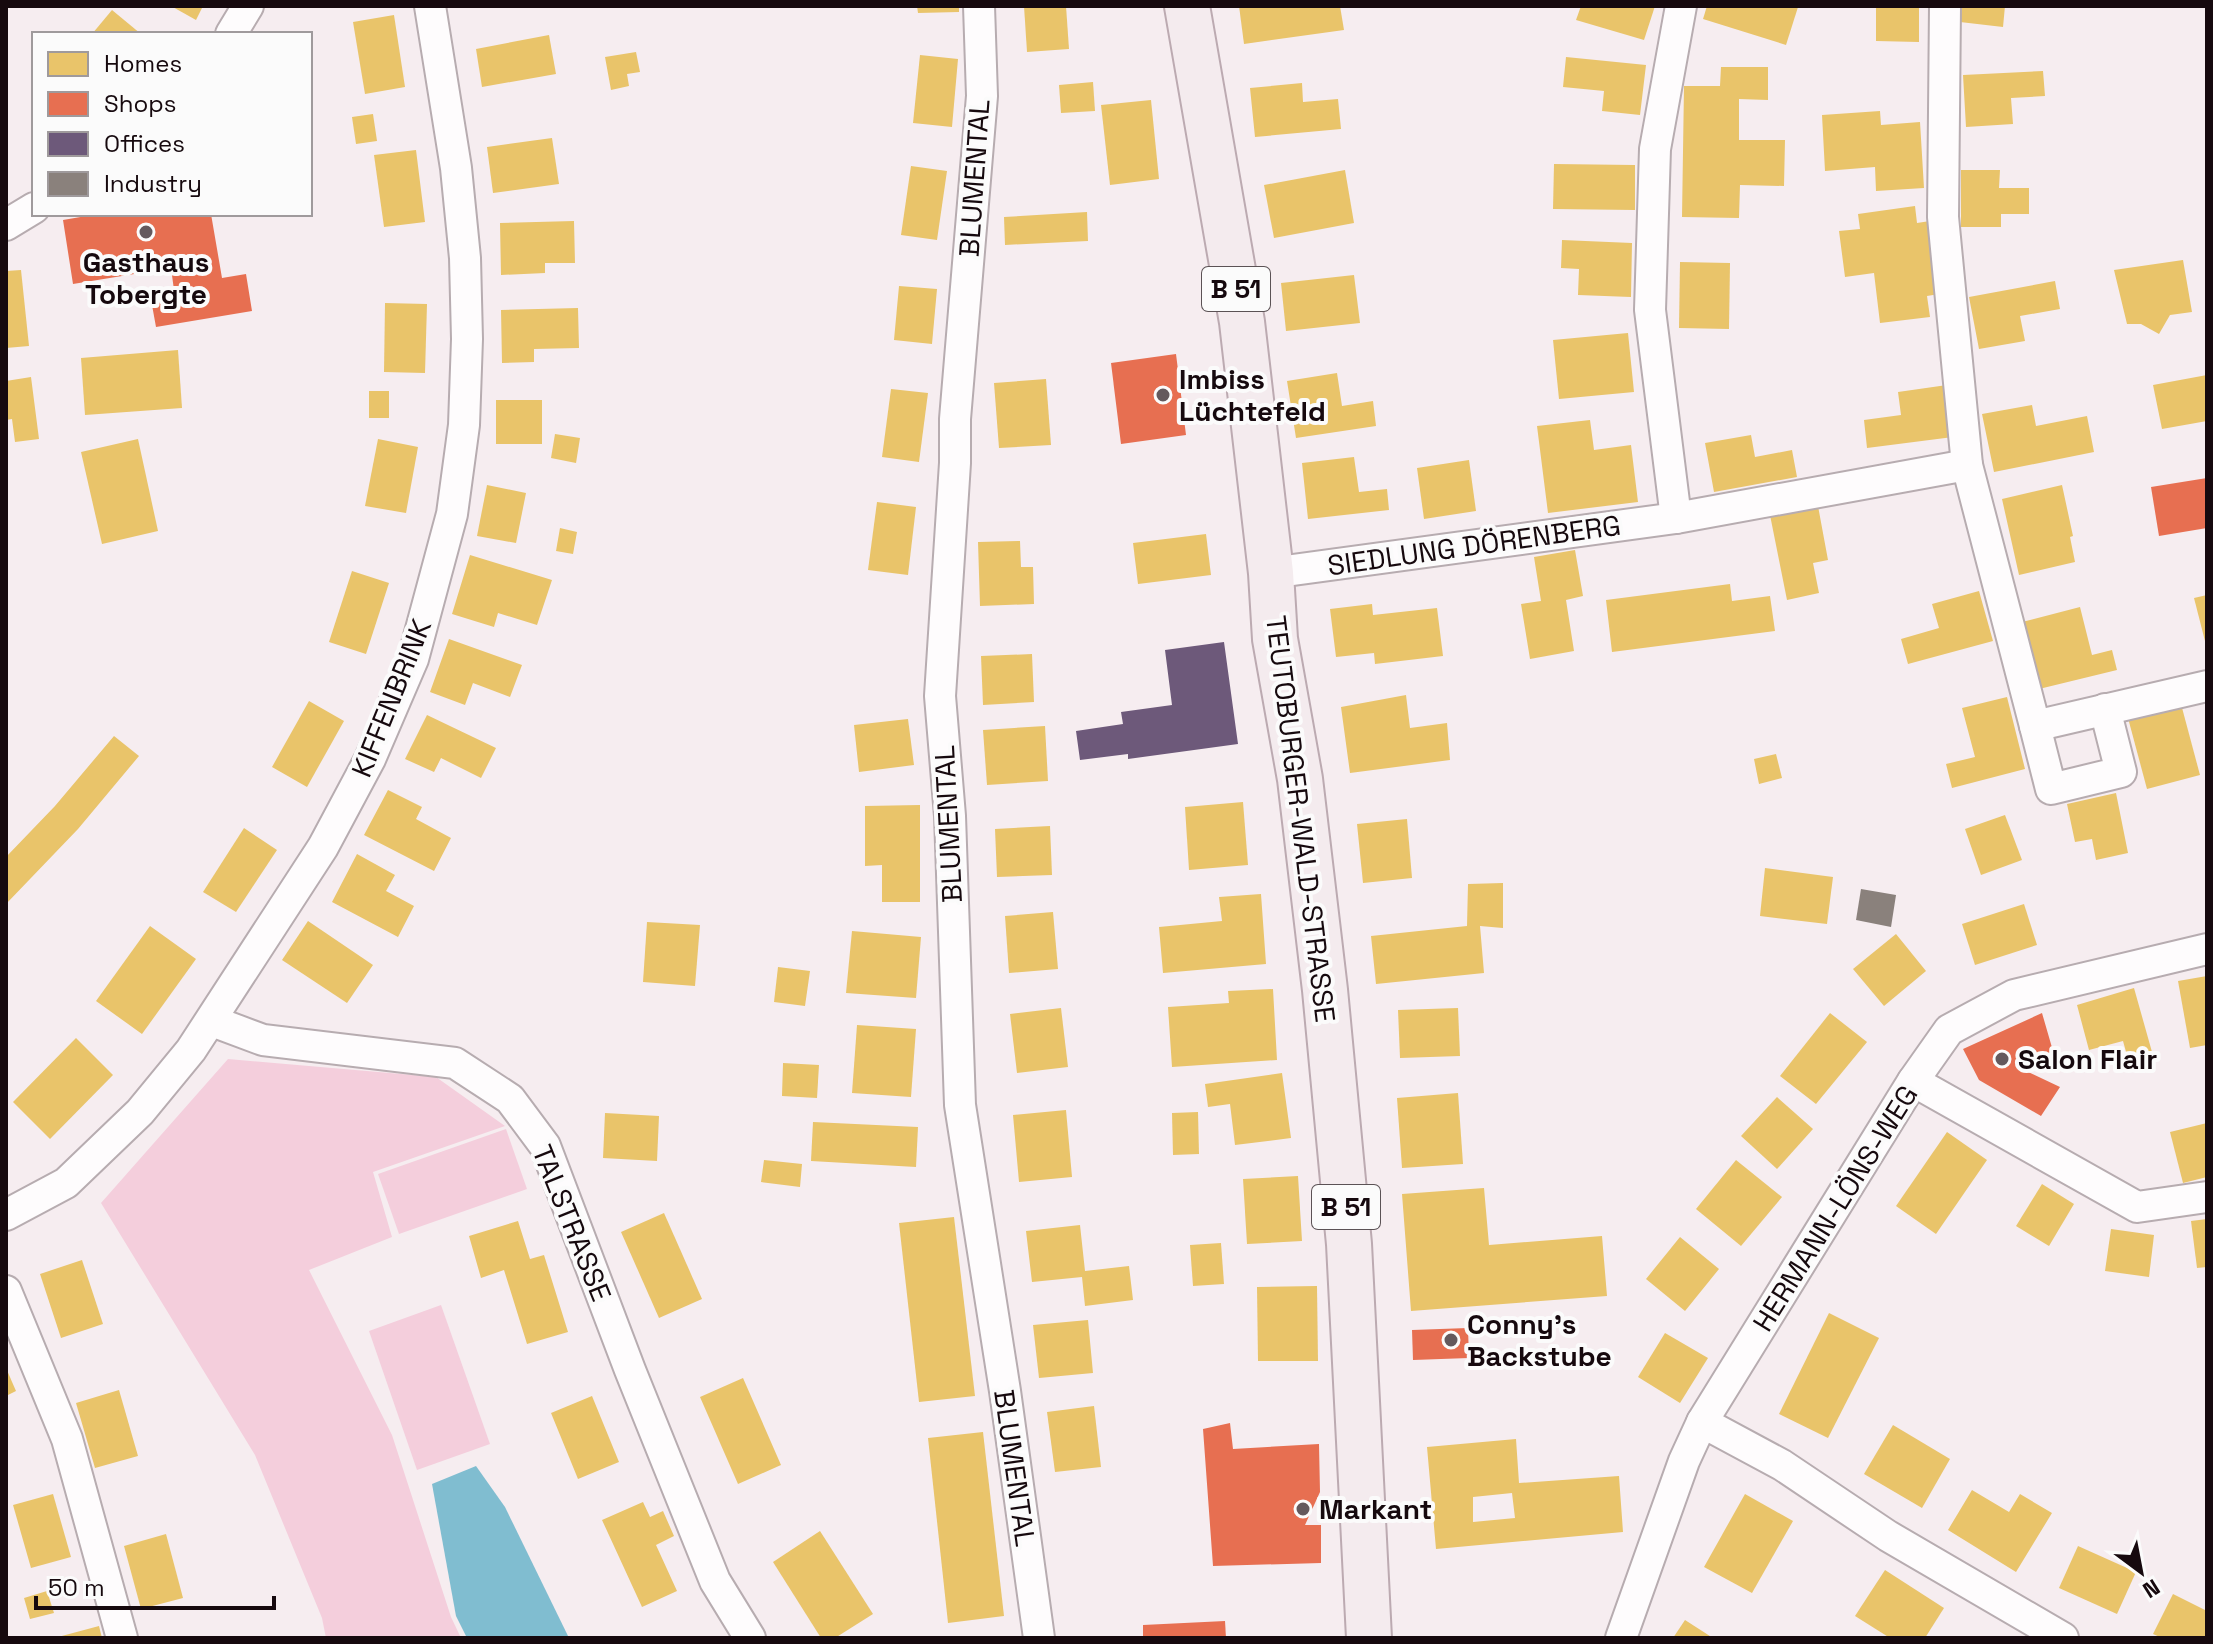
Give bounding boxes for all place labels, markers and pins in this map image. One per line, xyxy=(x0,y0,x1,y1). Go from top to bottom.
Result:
marker: Gasthaus Tobergte xyxy=(137,223,155,241)
place label: Gasthaus Tobergte xyxy=(83,244,209,312)
place label: Imbiss Lüchtefeld xyxy=(1179,361,1326,429)
marker: Imbiss Lüchtefeld xyxy=(1154,386,1172,404)
place label: Salon Flair xyxy=(2018,1041,2157,1077)
marker: Salon Flair xyxy=(1993,1050,2011,1068)
place label: Conny's Backstube xyxy=(1467,1306,1612,1374)
marker: Conny's Backstube xyxy=(1442,1331,1460,1349)
place label: Markant xyxy=(1319,1491,1432,1527)
marker: Markant xyxy=(1294,1500,1312,1518)

